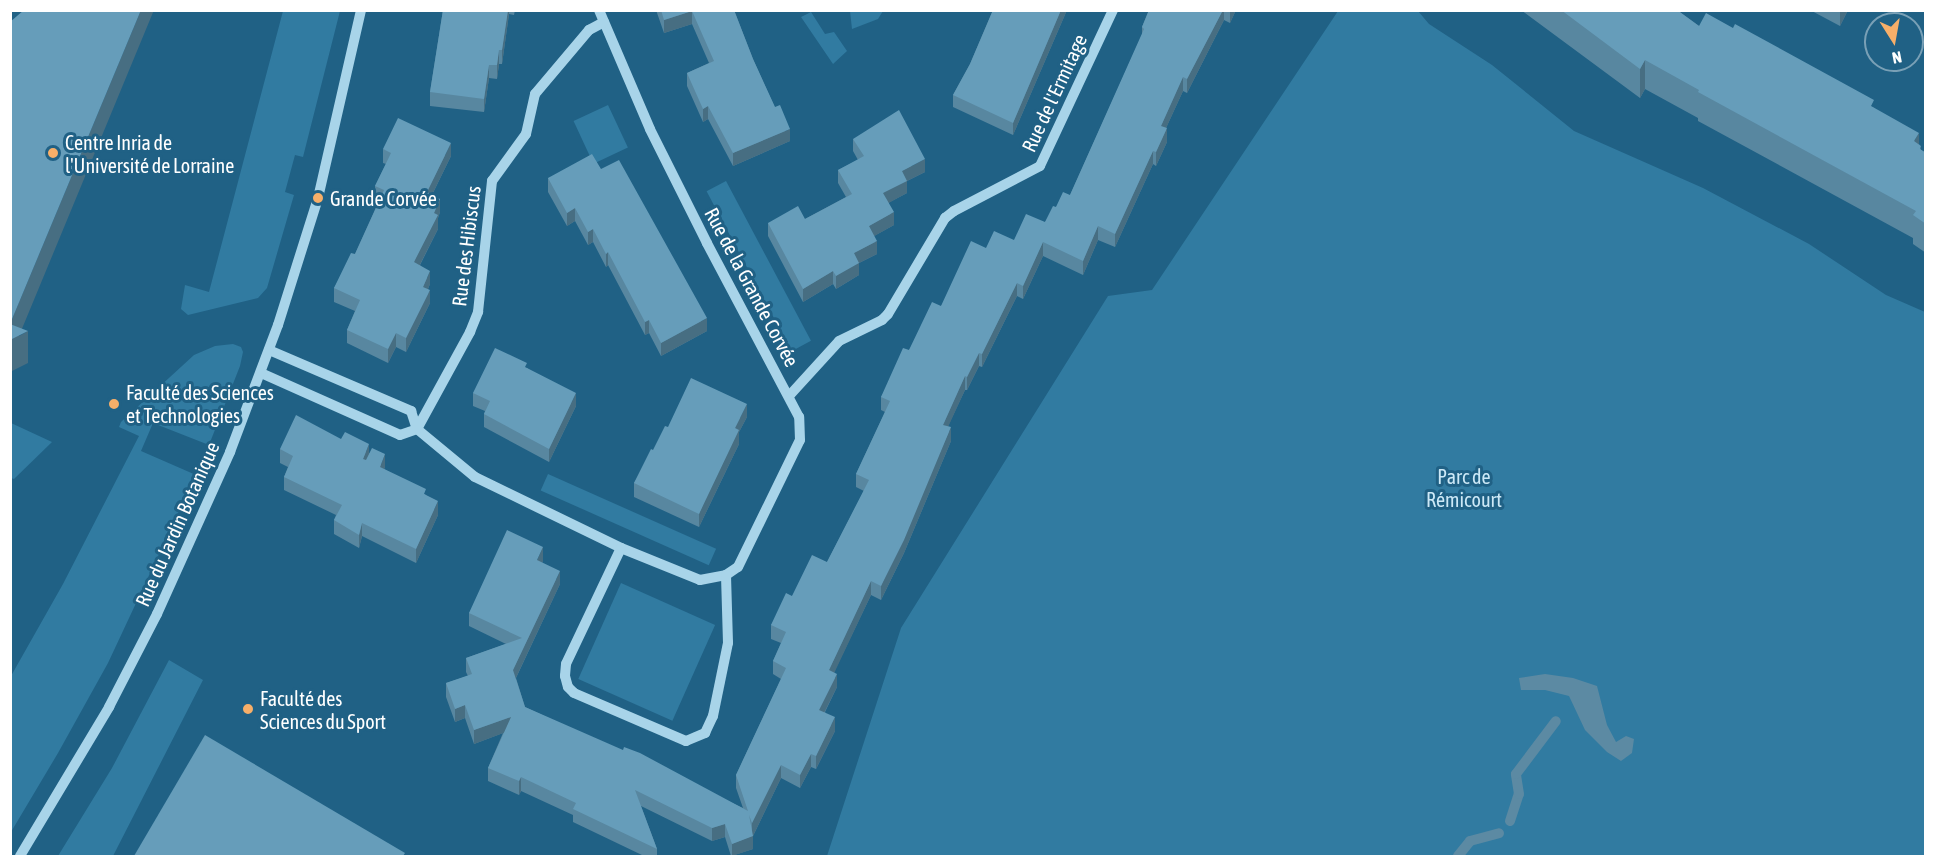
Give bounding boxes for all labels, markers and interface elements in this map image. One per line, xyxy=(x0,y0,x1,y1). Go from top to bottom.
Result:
north arrow xyxy=(1864,12,1924,72)
street label: Rue de l'Ermitage xyxy=(1016,30,1092,156)
text: N xyxy=(1891,48,1903,67)
place label: Centre Inria de l'Université de Lorraine xyxy=(65,130,234,177)
marker: Centre Inria de l'Université de Lorraine xyxy=(46,146,60,160)
street label: Rue des Hibiscus xyxy=(447,184,485,308)
place label: Grande Corvée xyxy=(330,186,437,210)
marker: Grande Corvée xyxy=(311,191,325,205)
street label: Rue de la Grande Corvée xyxy=(700,203,804,371)
place label: Faculté des Sciences et Technologies xyxy=(126,380,274,427)
marker: Faculté des Sciences et Technologies xyxy=(107,397,121,411)
street label: Rue du Jardin Botanique xyxy=(130,438,224,610)
park label: Parc de Rémicourt xyxy=(1426,464,1502,511)
place label: Faculté des Sciences du Sport xyxy=(260,686,386,733)
marker: Faculté des Sciences du Sport xyxy=(241,702,255,716)

